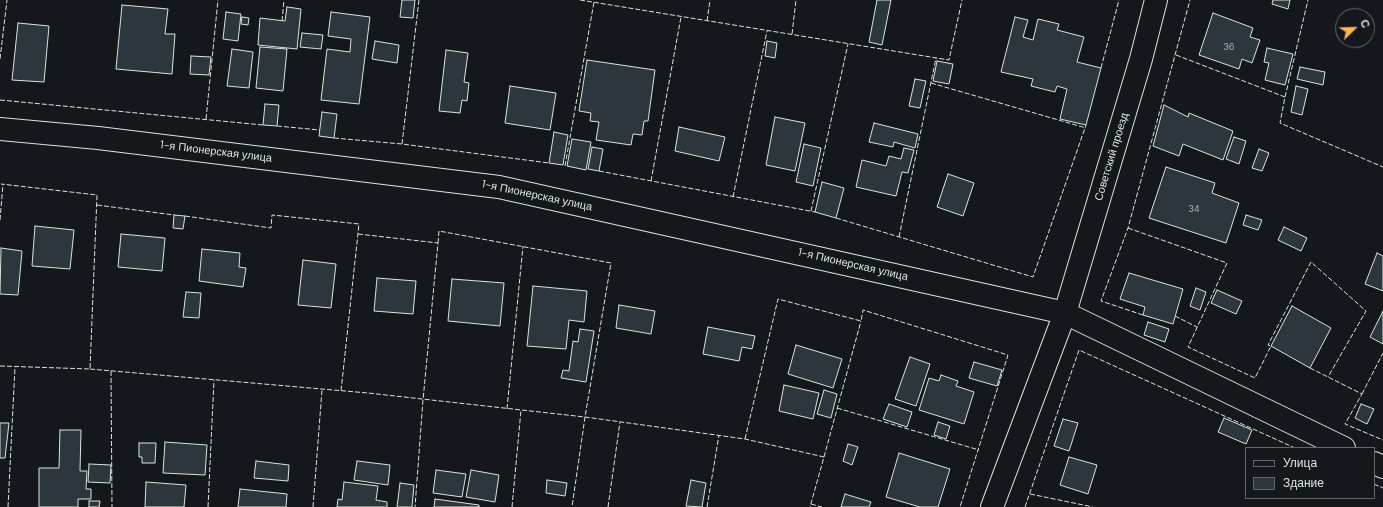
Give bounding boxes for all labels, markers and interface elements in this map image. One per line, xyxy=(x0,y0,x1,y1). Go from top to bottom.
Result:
north arrow xyxy=(1335,8,1375,48)
text: С xyxy=(1357,17,1373,30)
house number: 36 xyxy=(1224,43,1234,53)
street label: Советский проезд xyxy=(1092,111,1132,203)
street label: 1-я Пионерская улица xyxy=(159,139,273,165)
street label: 1-я Пионерская улица xyxy=(481,178,593,214)
house number: 34 xyxy=(1189,205,1199,215)
street label: 1-я Пионерская улица xyxy=(797,246,909,284)
legend xyxy=(1245,447,1375,499)
text: Улица xyxy=(1283,455,1317,471)
text: Здание xyxy=(1283,475,1324,491)

